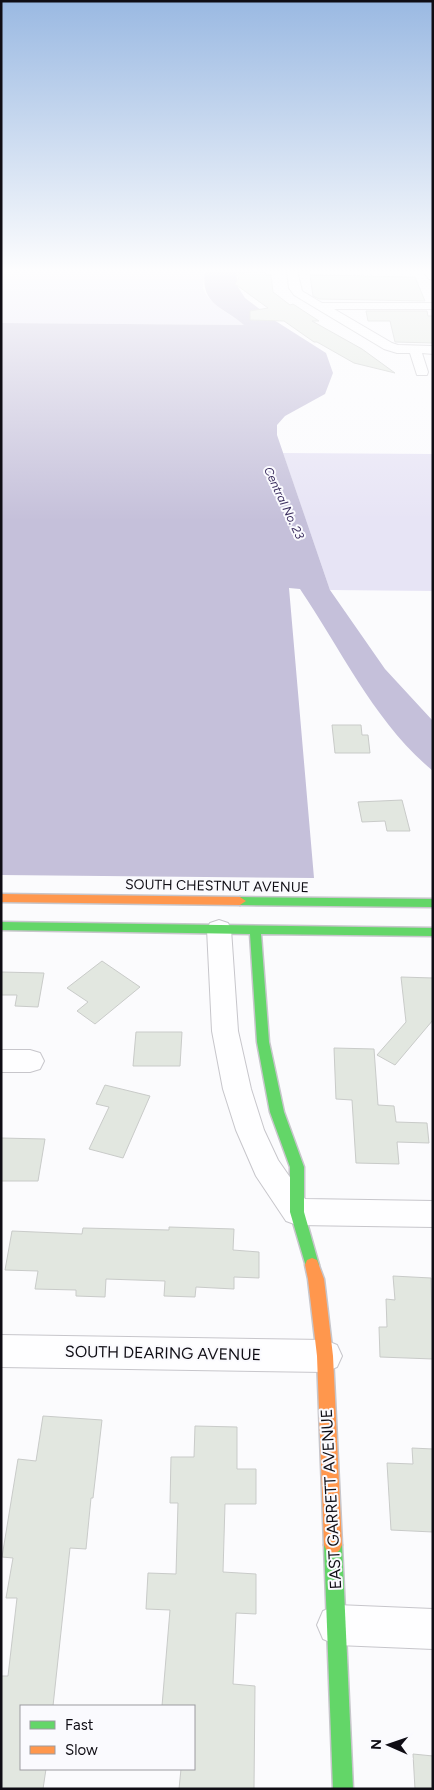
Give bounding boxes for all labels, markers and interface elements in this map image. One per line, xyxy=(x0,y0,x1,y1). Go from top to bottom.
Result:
water label: Central No. 23 xyxy=(261,465,307,542)
street label: SOUTH CHESTNUT AVENUE xyxy=(125,876,309,896)
street label: SOUTH DEARING AVENUE xyxy=(65,1342,261,1364)
street label: EAST GARRETT AVENUE xyxy=(317,1408,345,1590)
legend xyxy=(20,1705,195,1770)
text: Fast xyxy=(65,1716,94,1734)
north arrow xyxy=(364,1720,414,1770)
text: N xyxy=(368,1739,385,1750)
text: Slow xyxy=(65,1741,98,1759)

